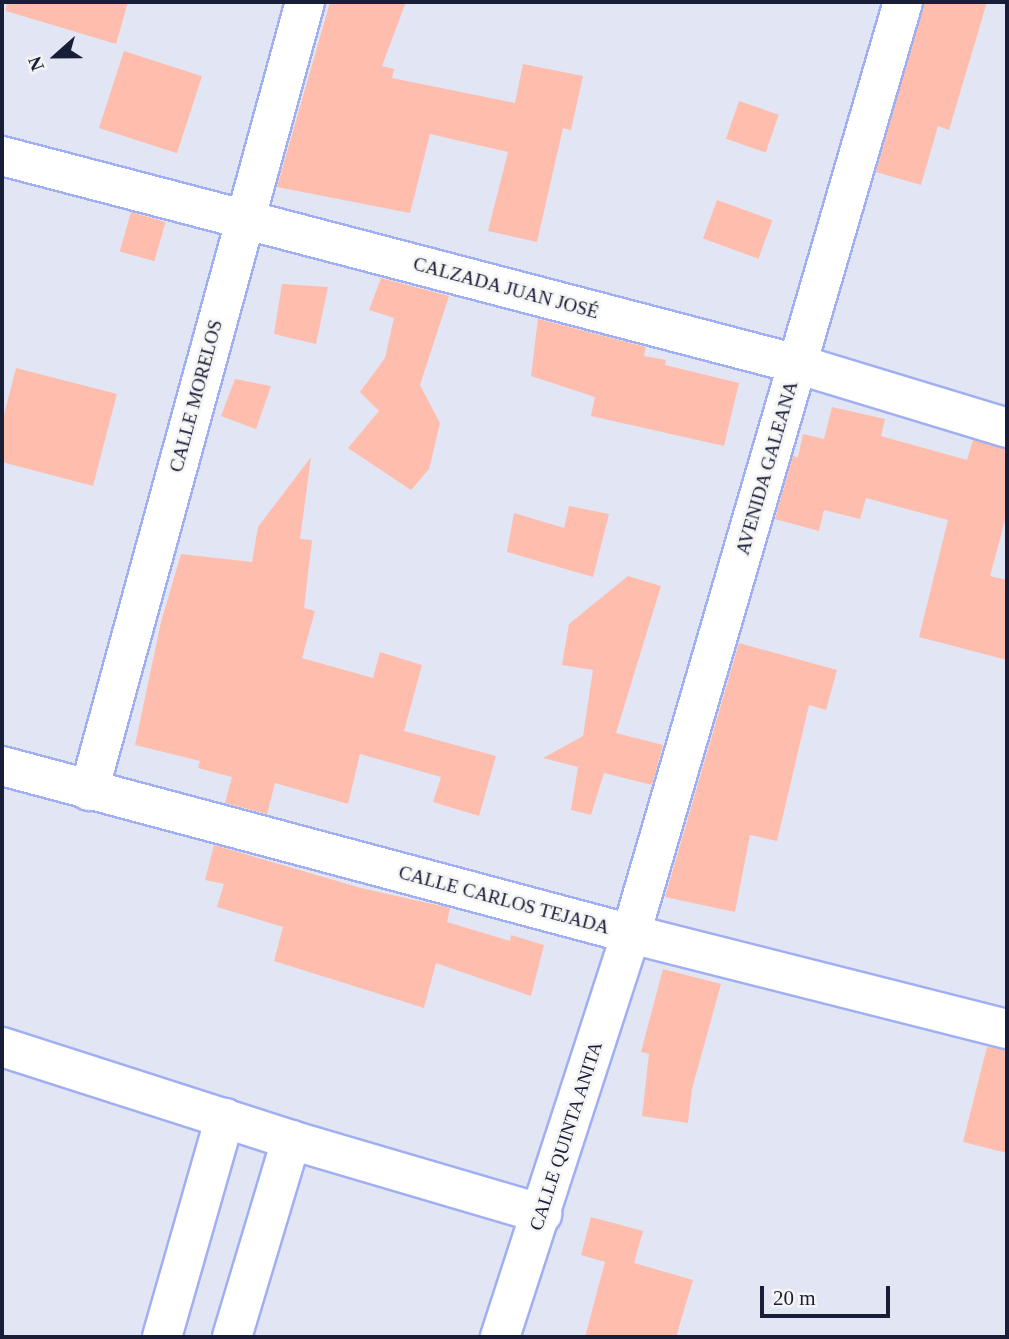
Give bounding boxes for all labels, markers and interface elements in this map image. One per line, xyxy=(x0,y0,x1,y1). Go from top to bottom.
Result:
north arrow xyxy=(21,21,91,91)
text: N xyxy=(24,54,48,74)
street label: CALZADA JUAN JOSÉ xyxy=(410,252,602,324)
street label: CALLE MORELOS xyxy=(165,317,227,475)
street label: AVENIDA GALEANA xyxy=(731,378,803,558)
street label: CALLE CARLOS TEJADA xyxy=(396,861,612,939)
street label: CALLE QUINTA ANITA xyxy=(524,1038,608,1234)
scale bar xyxy=(764,1272,894,1316)
text: 20 m xyxy=(773,1286,816,1310)

